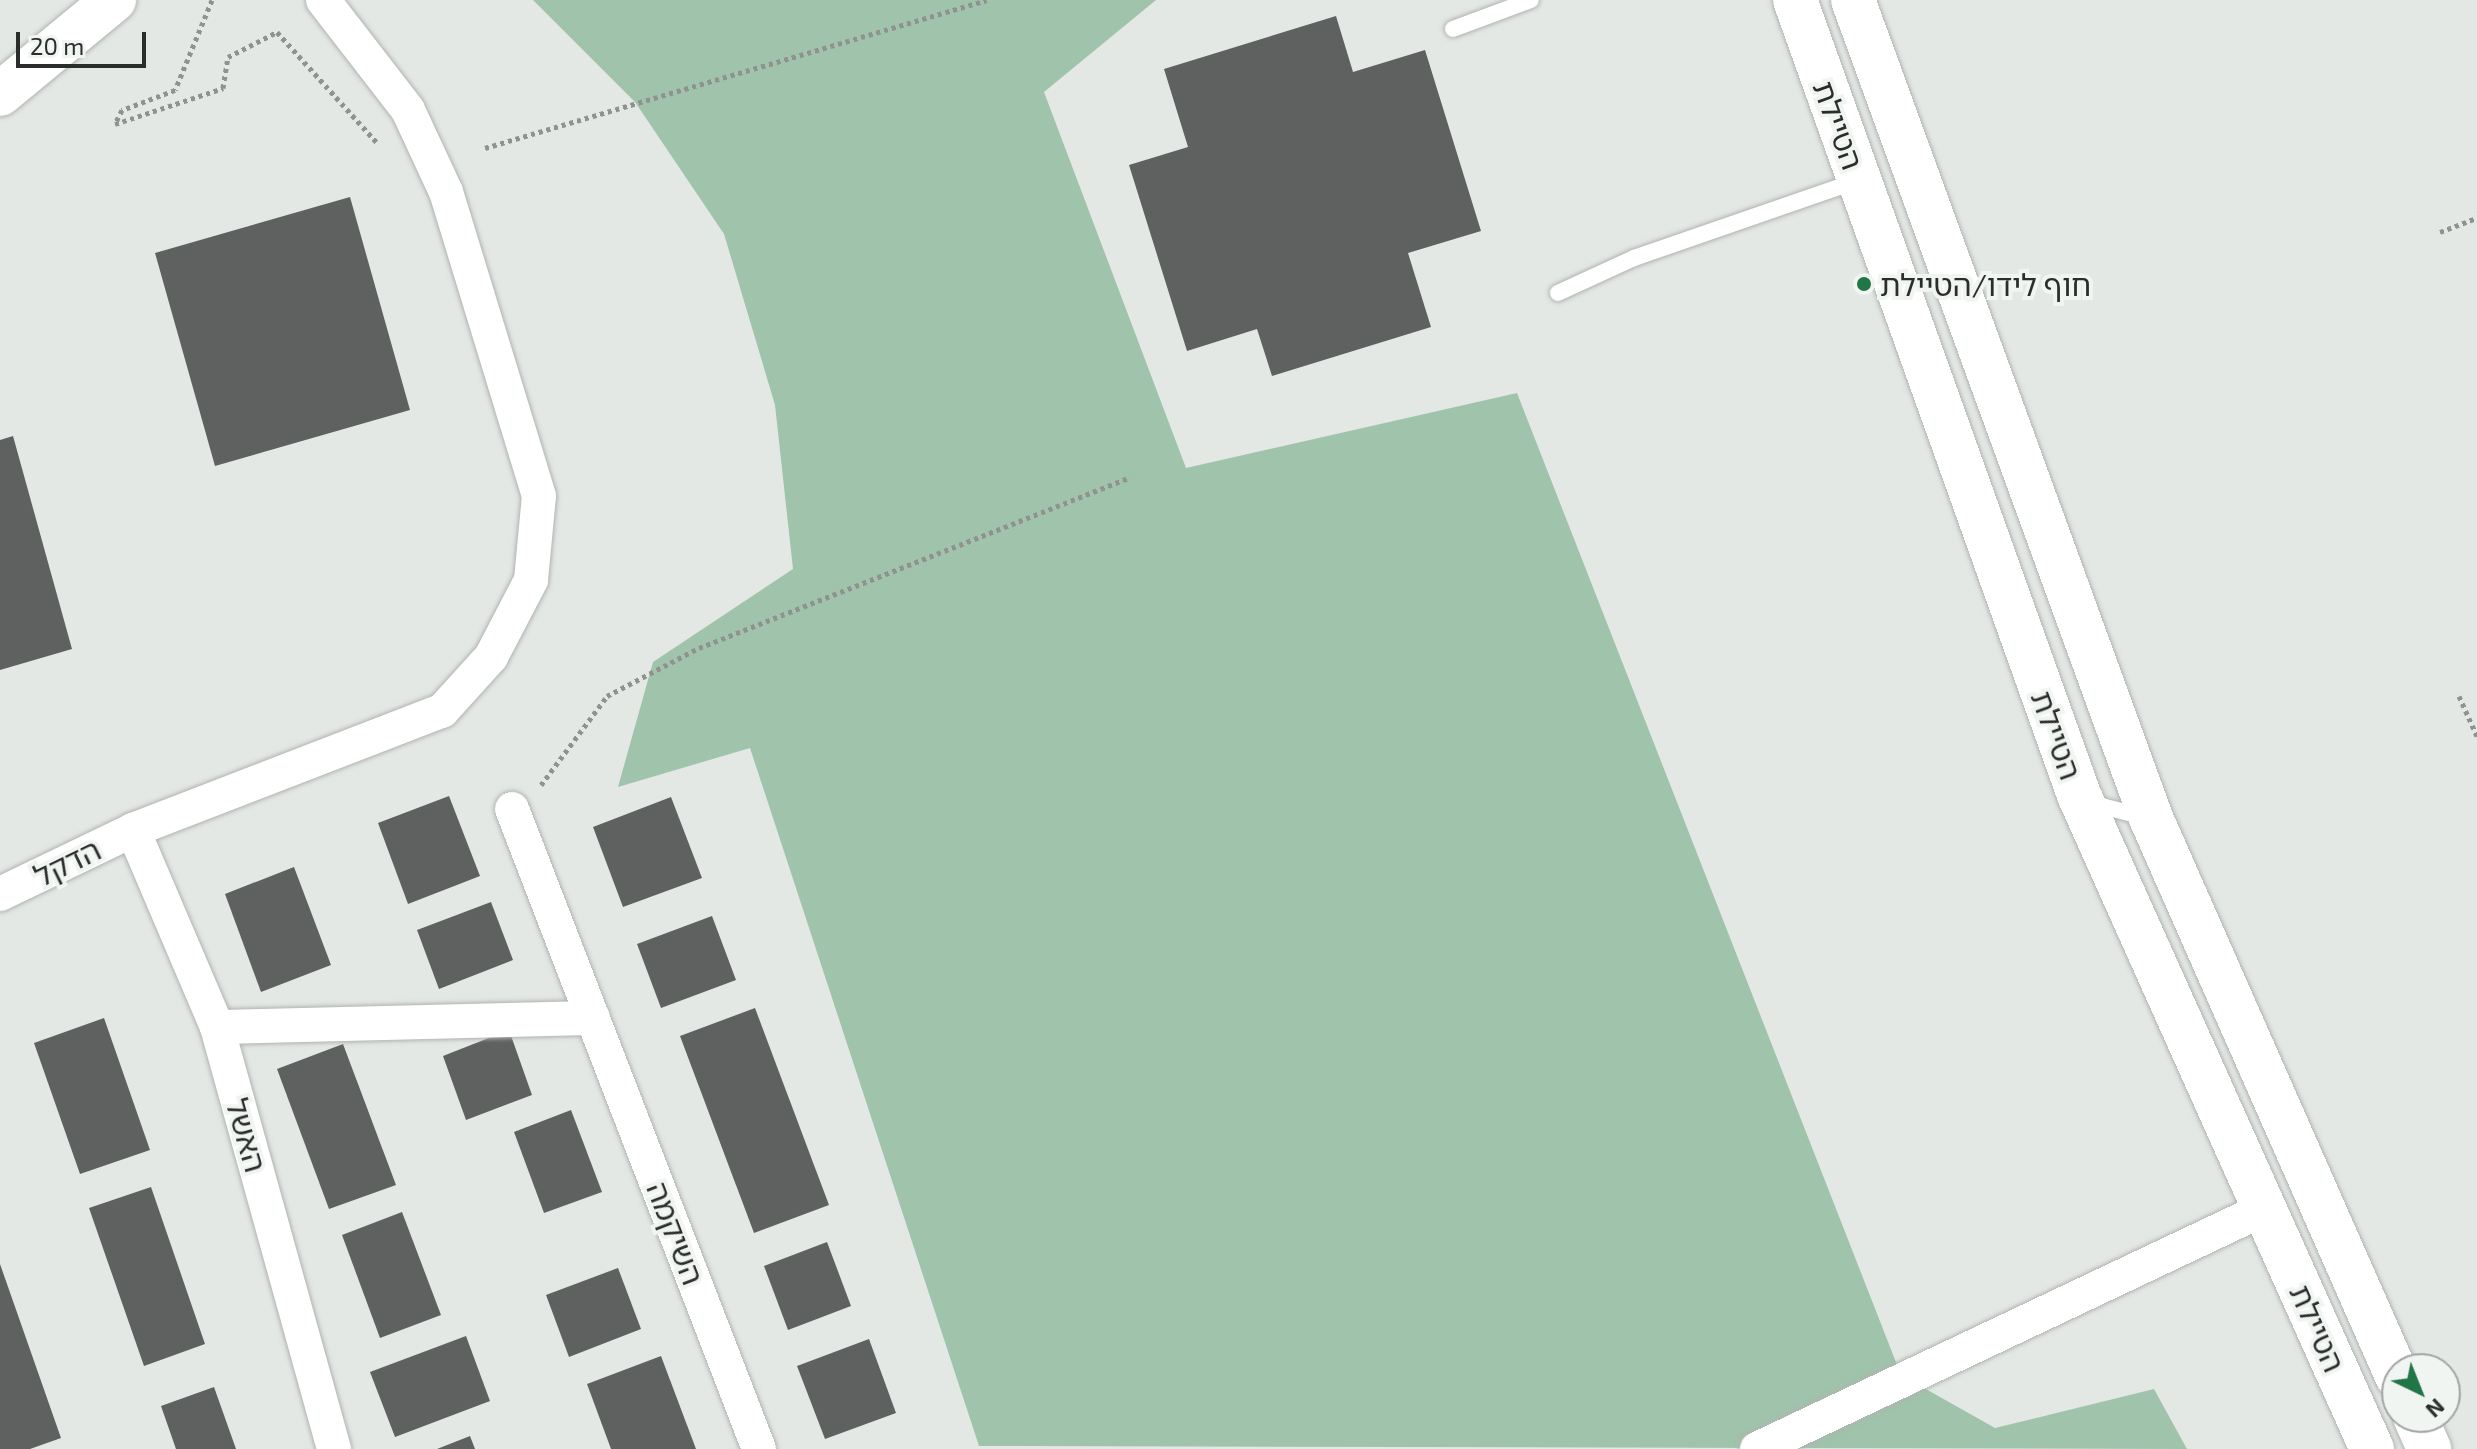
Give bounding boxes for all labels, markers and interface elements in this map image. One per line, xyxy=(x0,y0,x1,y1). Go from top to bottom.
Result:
scale bar xyxy=(20,16,150,66)
text: 20 m xyxy=(30,31,84,60)
street label: הטיילת xyxy=(1806,76,1872,174)
place label: חוף לידו/הטיילת xyxy=(1880,266,2091,302)
marker: חוף לידו/הטיילת xyxy=(1855,275,1873,293)
street label: הטיילת xyxy=(2024,686,2090,784)
street label: הדקל xyxy=(28,831,106,893)
street label: האשל xyxy=(219,1094,275,1176)
street label: השיקמה xyxy=(640,1177,712,1289)
street label: הטיילת xyxy=(2283,1279,2353,1377)
north arrow xyxy=(2381,1353,2461,1433)
text: N xyxy=(2421,1394,2451,1424)

